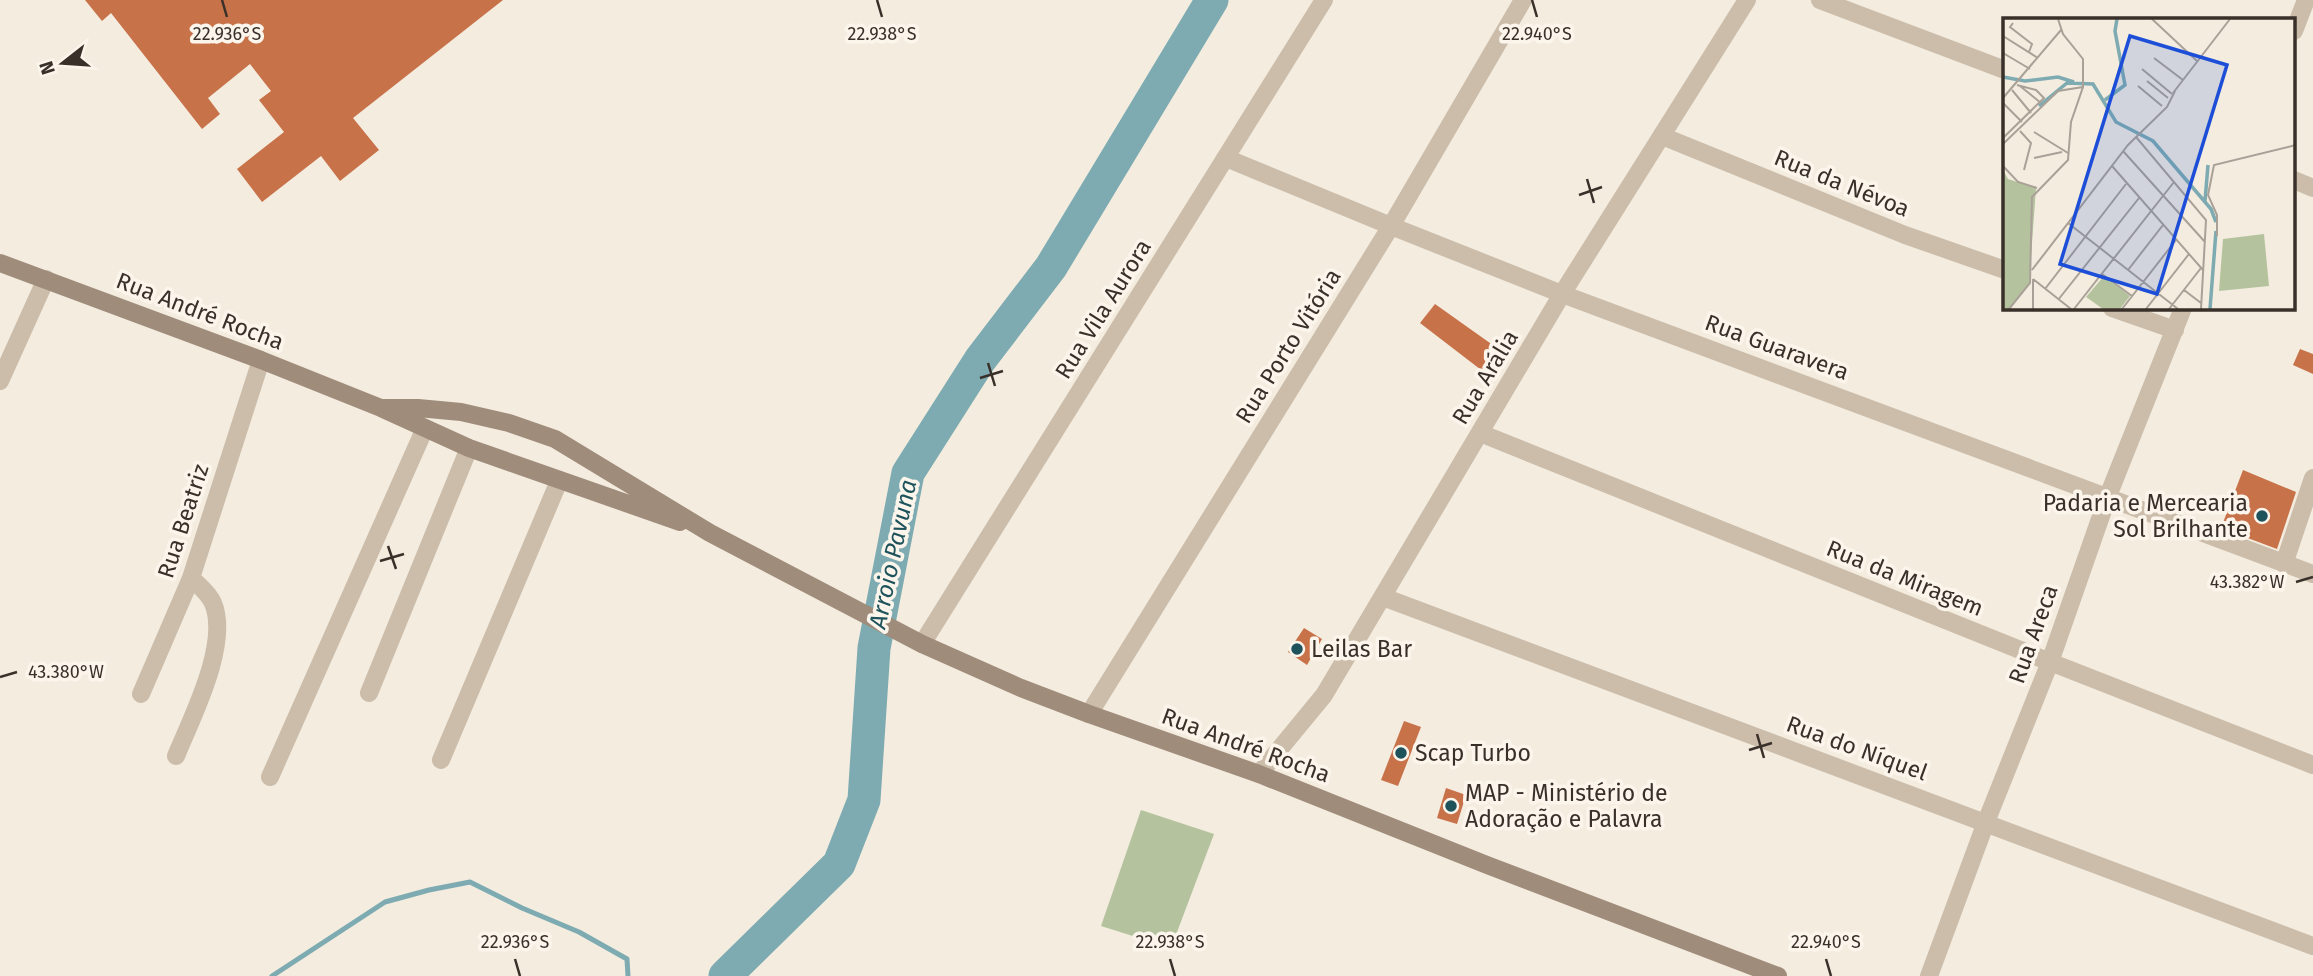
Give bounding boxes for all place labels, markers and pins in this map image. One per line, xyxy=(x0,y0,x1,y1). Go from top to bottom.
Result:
place label: Padaria e Mercearia Sol Brilhante xyxy=(2043,489,2248,543)
marker: Padaria e Mercearia Sol Brilhante xyxy=(2254,508,2270,524)
place label: Leilas Bar xyxy=(1311,635,1412,663)
marker: Leilas Bar xyxy=(1289,641,1305,657)
place label: Scap Turbo xyxy=(1415,739,1531,767)
marker: Scap Turbo xyxy=(1393,745,1409,761)
place label: MAP - Ministério de Adoração e Palavra xyxy=(1465,779,1668,833)
marker: MAP - Ministério de Adoração e Palavra xyxy=(1443,798,1459,814)

